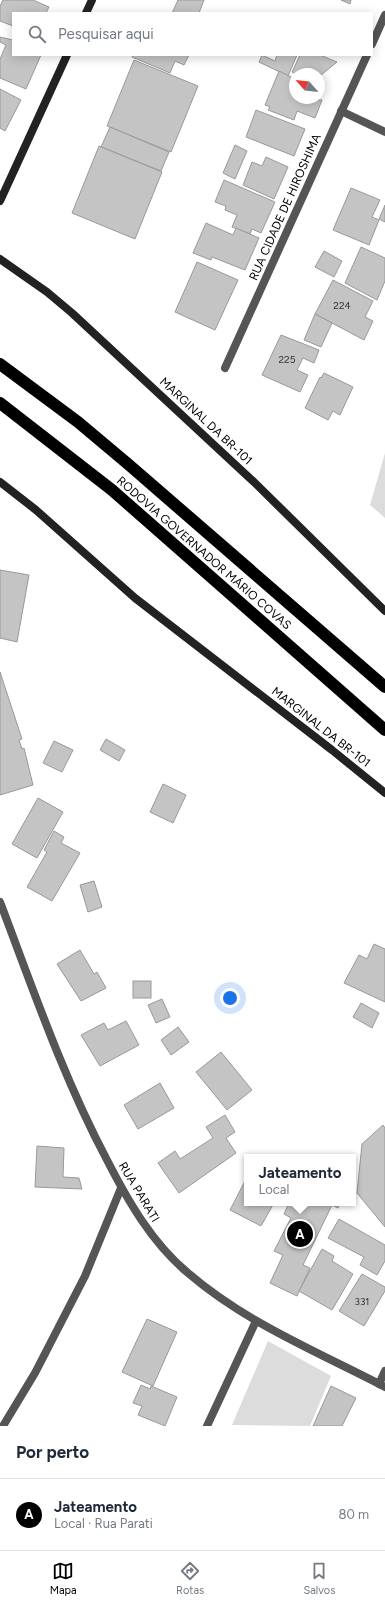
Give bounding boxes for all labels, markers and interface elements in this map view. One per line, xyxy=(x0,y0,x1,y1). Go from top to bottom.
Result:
search box xyxy=(12,12,373,56)
icon: search xyxy=(26,23,48,45)
text: Pesquisar aqui xyxy=(58,25,154,43)
north arrow xyxy=(289,68,325,104)
street label: RUA CIDADE DE HIROSHIMA xyxy=(246,132,324,282)
house number: 224 xyxy=(333,299,351,312)
house number: 225 xyxy=(279,353,296,366)
street label: MARGINAL DA BR-101 xyxy=(157,374,255,468)
street label: RODOVIA GOVERNADOR MÁRIO COVAS xyxy=(114,474,294,632)
street label: MARGINAL DA BR-101 xyxy=(269,684,373,770)
your location xyxy=(220,988,240,1008)
popup xyxy=(244,1154,356,1206)
street label: RUA PARATI xyxy=(116,1159,162,1225)
text: Jateamento xyxy=(259,1164,342,1182)
text: Local xyxy=(259,1182,289,1197)
pin: A xyxy=(287,1219,313,1249)
house number: 331 xyxy=(354,1295,370,1308)
text: Por perto xyxy=(16,1442,89,1462)
text: Jateamento xyxy=(54,1498,137,1516)
text: A xyxy=(24,1507,34,1522)
text: 80 m xyxy=(338,1507,369,1522)
text: Local · Rua Parati xyxy=(54,1516,153,1531)
tab: Mapa xyxy=(50,1560,77,1597)
tab: Rotas xyxy=(176,1560,204,1597)
tab: Salvos xyxy=(303,1560,335,1597)

